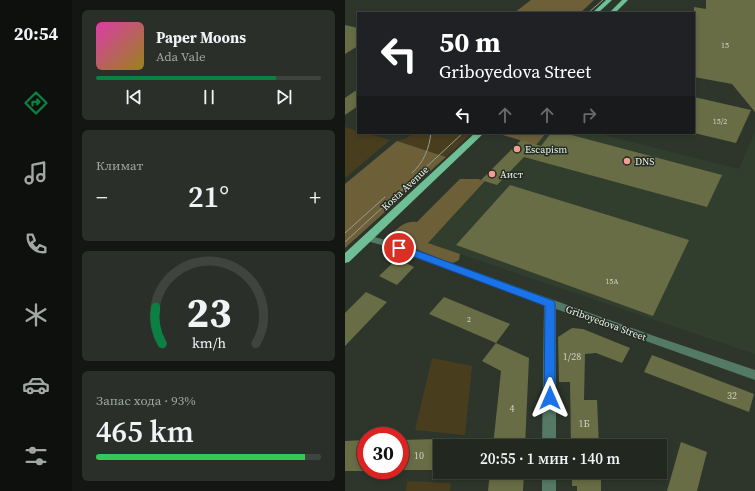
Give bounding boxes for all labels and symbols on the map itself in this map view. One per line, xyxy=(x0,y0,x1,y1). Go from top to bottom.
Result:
house number: 15 xyxy=(721,40,729,51)
house number: 15/2 xyxy=(713,116,727,127)
place label: Escapism xyxy=(525,143,567,156)
marker: Escapism xyxy=(512,144,522,154)
place label: DNS xyxy=(635,155,654,168)
marker: DNS xyxy=(622,156,632,166)
street label: Kosta Avenue xyxy=(379,163,431,213)
place label: Аист xyxy=(500,168,524,181)
marker: Аист xyxy=(487,169,497,179)
pin xyxy=(382,231,416,265)
house number: 15А xyxy=(605,276,619,287)
street label: Griboyedova Street xyxy=(564,302,649,344)
house number: 2 xyxy=(467,314,471,325)
house number: 1/28 xyxy=(563,350,581,363)
position arrow xyxy=(529,377,571,419)
house number: 32 xyxy=(727,389,737,402)
house number: 4 xyxy=(510,402,515,415)
house number: 1Б xyxy=(578,417,590,430)
speed limit sign: 30 xyxy=(357,427,409,479)
house number: 10 xyxy=(414,449,424,462)

